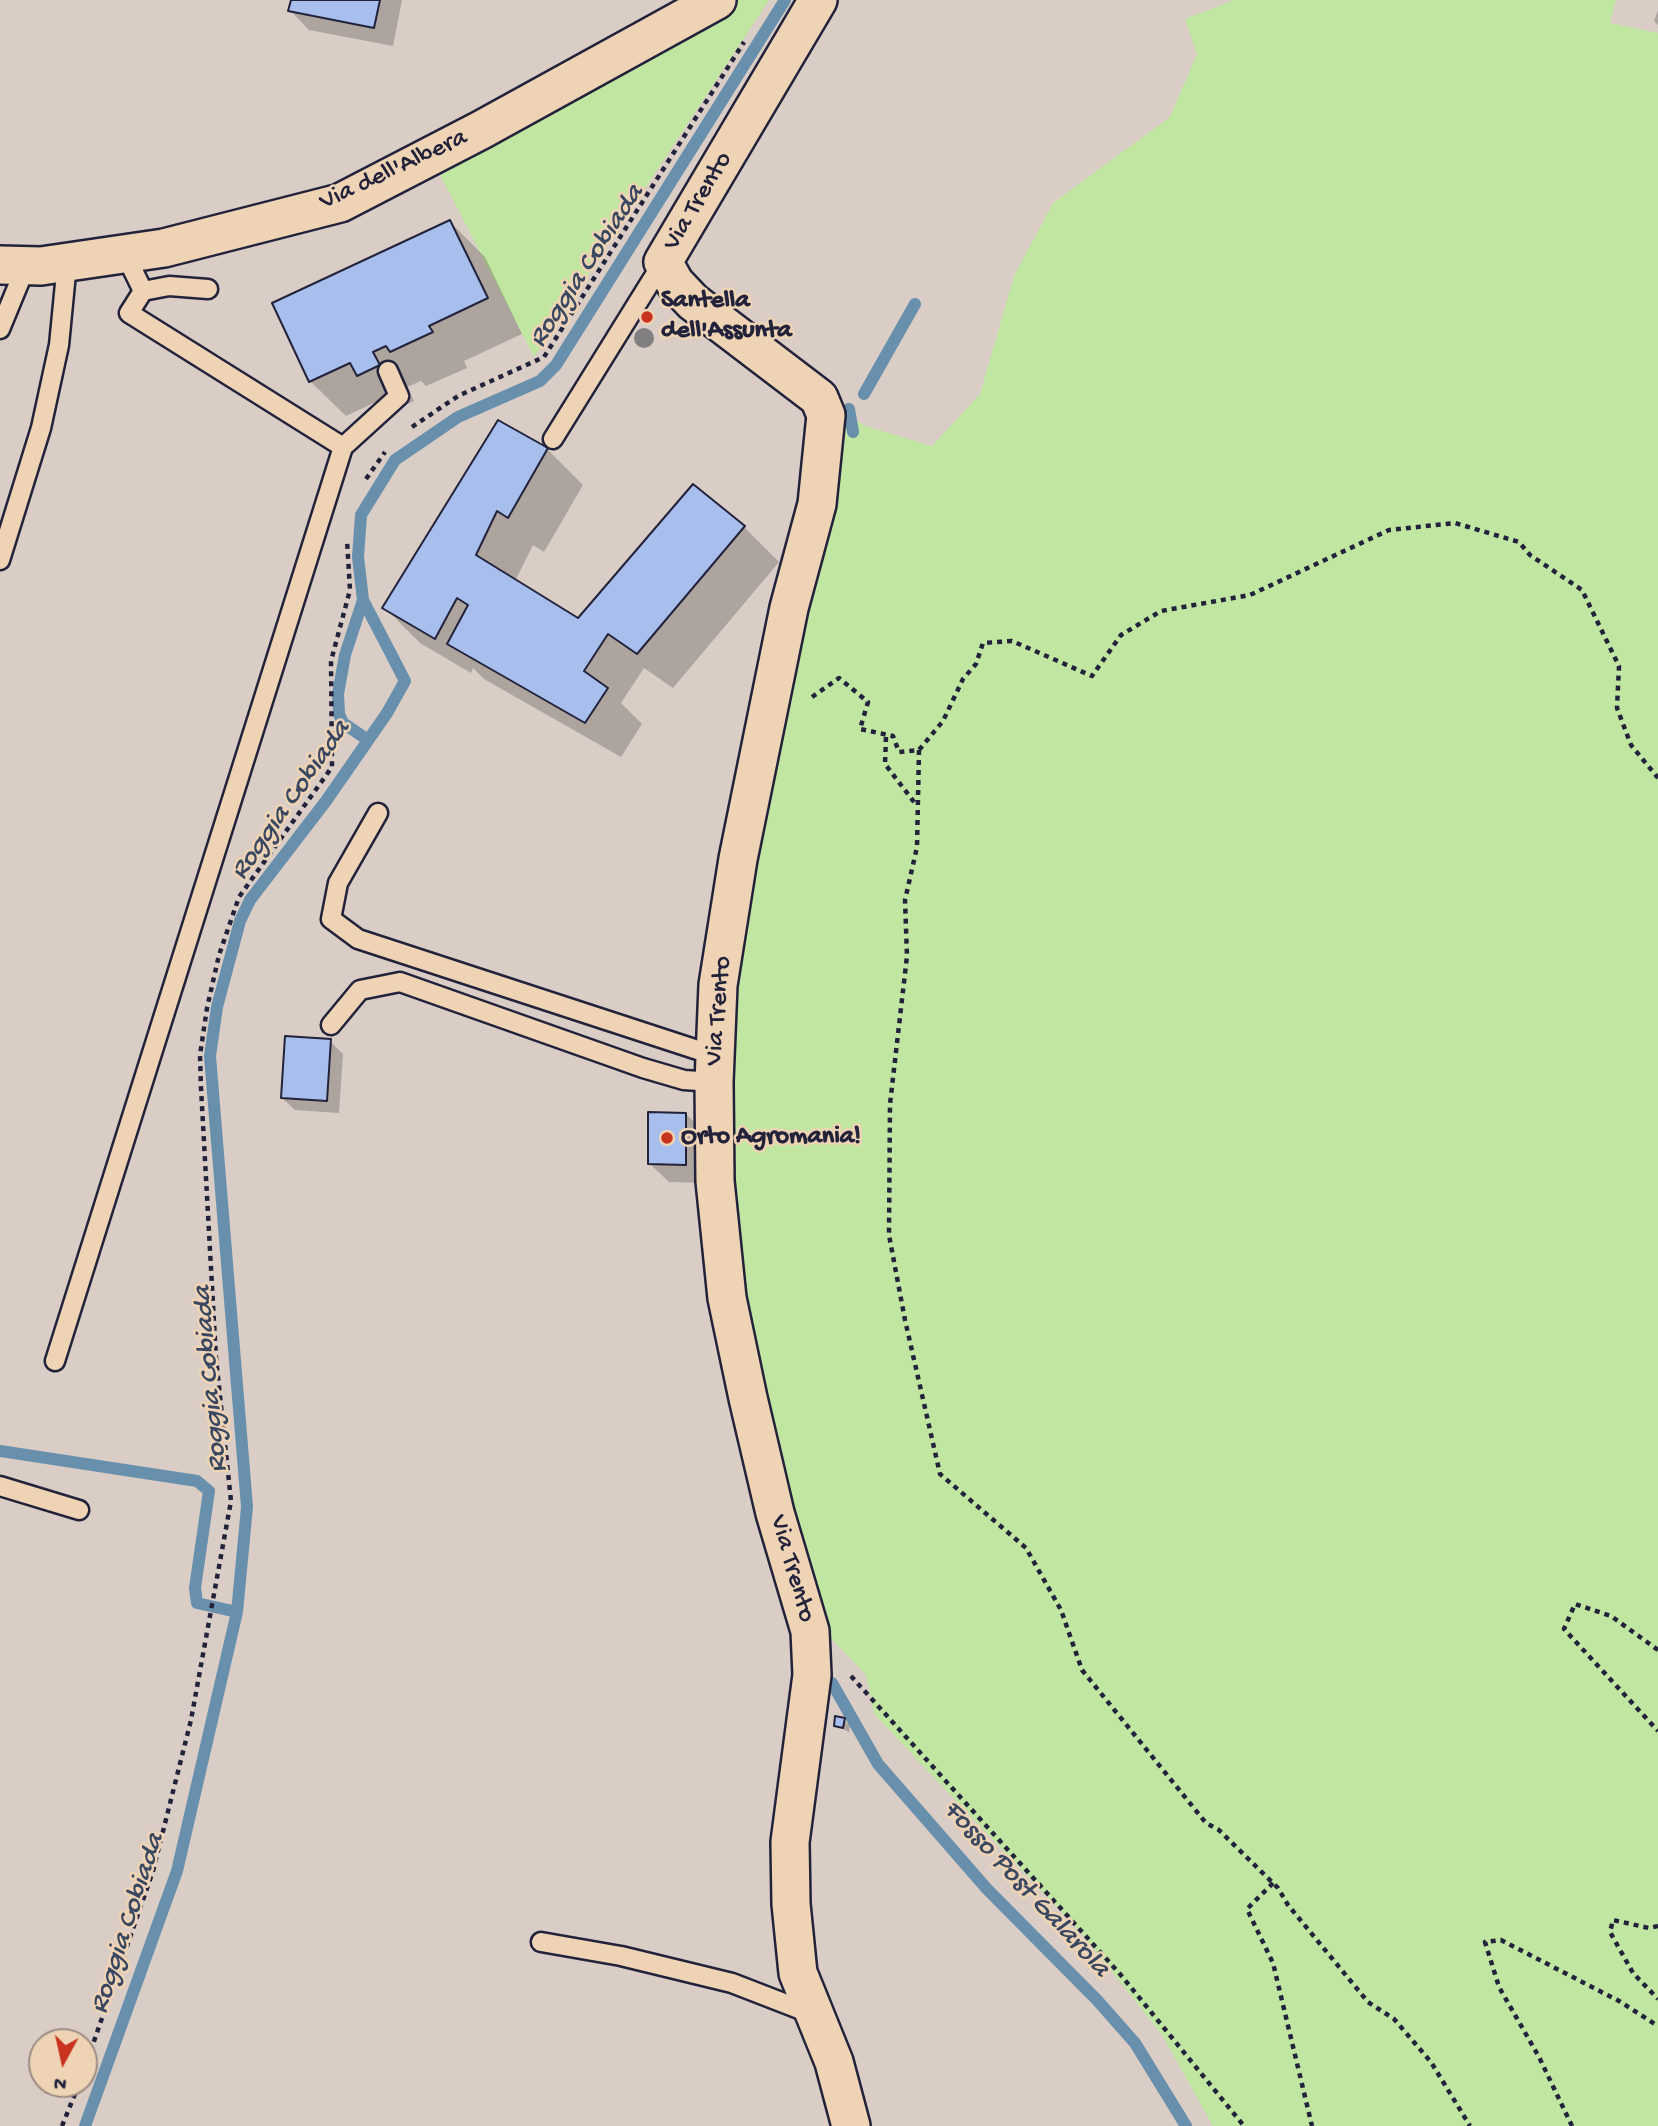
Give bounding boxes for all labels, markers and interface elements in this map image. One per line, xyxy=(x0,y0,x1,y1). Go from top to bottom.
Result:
street label: Via dell'Albera xyxy=(315,123,473,219)
street label: Via Trento xyxy=(657,147,741,257)
water label: Roggia Cobiada xyxy=(523,179,653,355)
place label: Santella dell'Assunta xyxy=(661,286,792,348)
marker: Santella dell'Assunta xyxy=(639,309,655,325)
water label: Roggia Cobiada xyxy=(225,715,359,887)
street label: Via Trento xyxy=(700,955,740,1067)
place label: Orto Agromania! xyxy=(681,1122,861,1154)
marker: Orto Agromania! xyxy=(659,1130,675,1146)
water label: Roggia Cobiada xyxy=(187,1284,237,1474)
street label: Via Trento xyxy=(761,1512,821,1626)
water label: Fosso Post Galarola xyxy=(934,1794,1116,1986)
water label: Roggia Cobiada xyxy=(84,1830,174,2018)
north arrow xyxy=(28,2028,98,2098)
text: N xyxy=(53,2070,68,2095)

